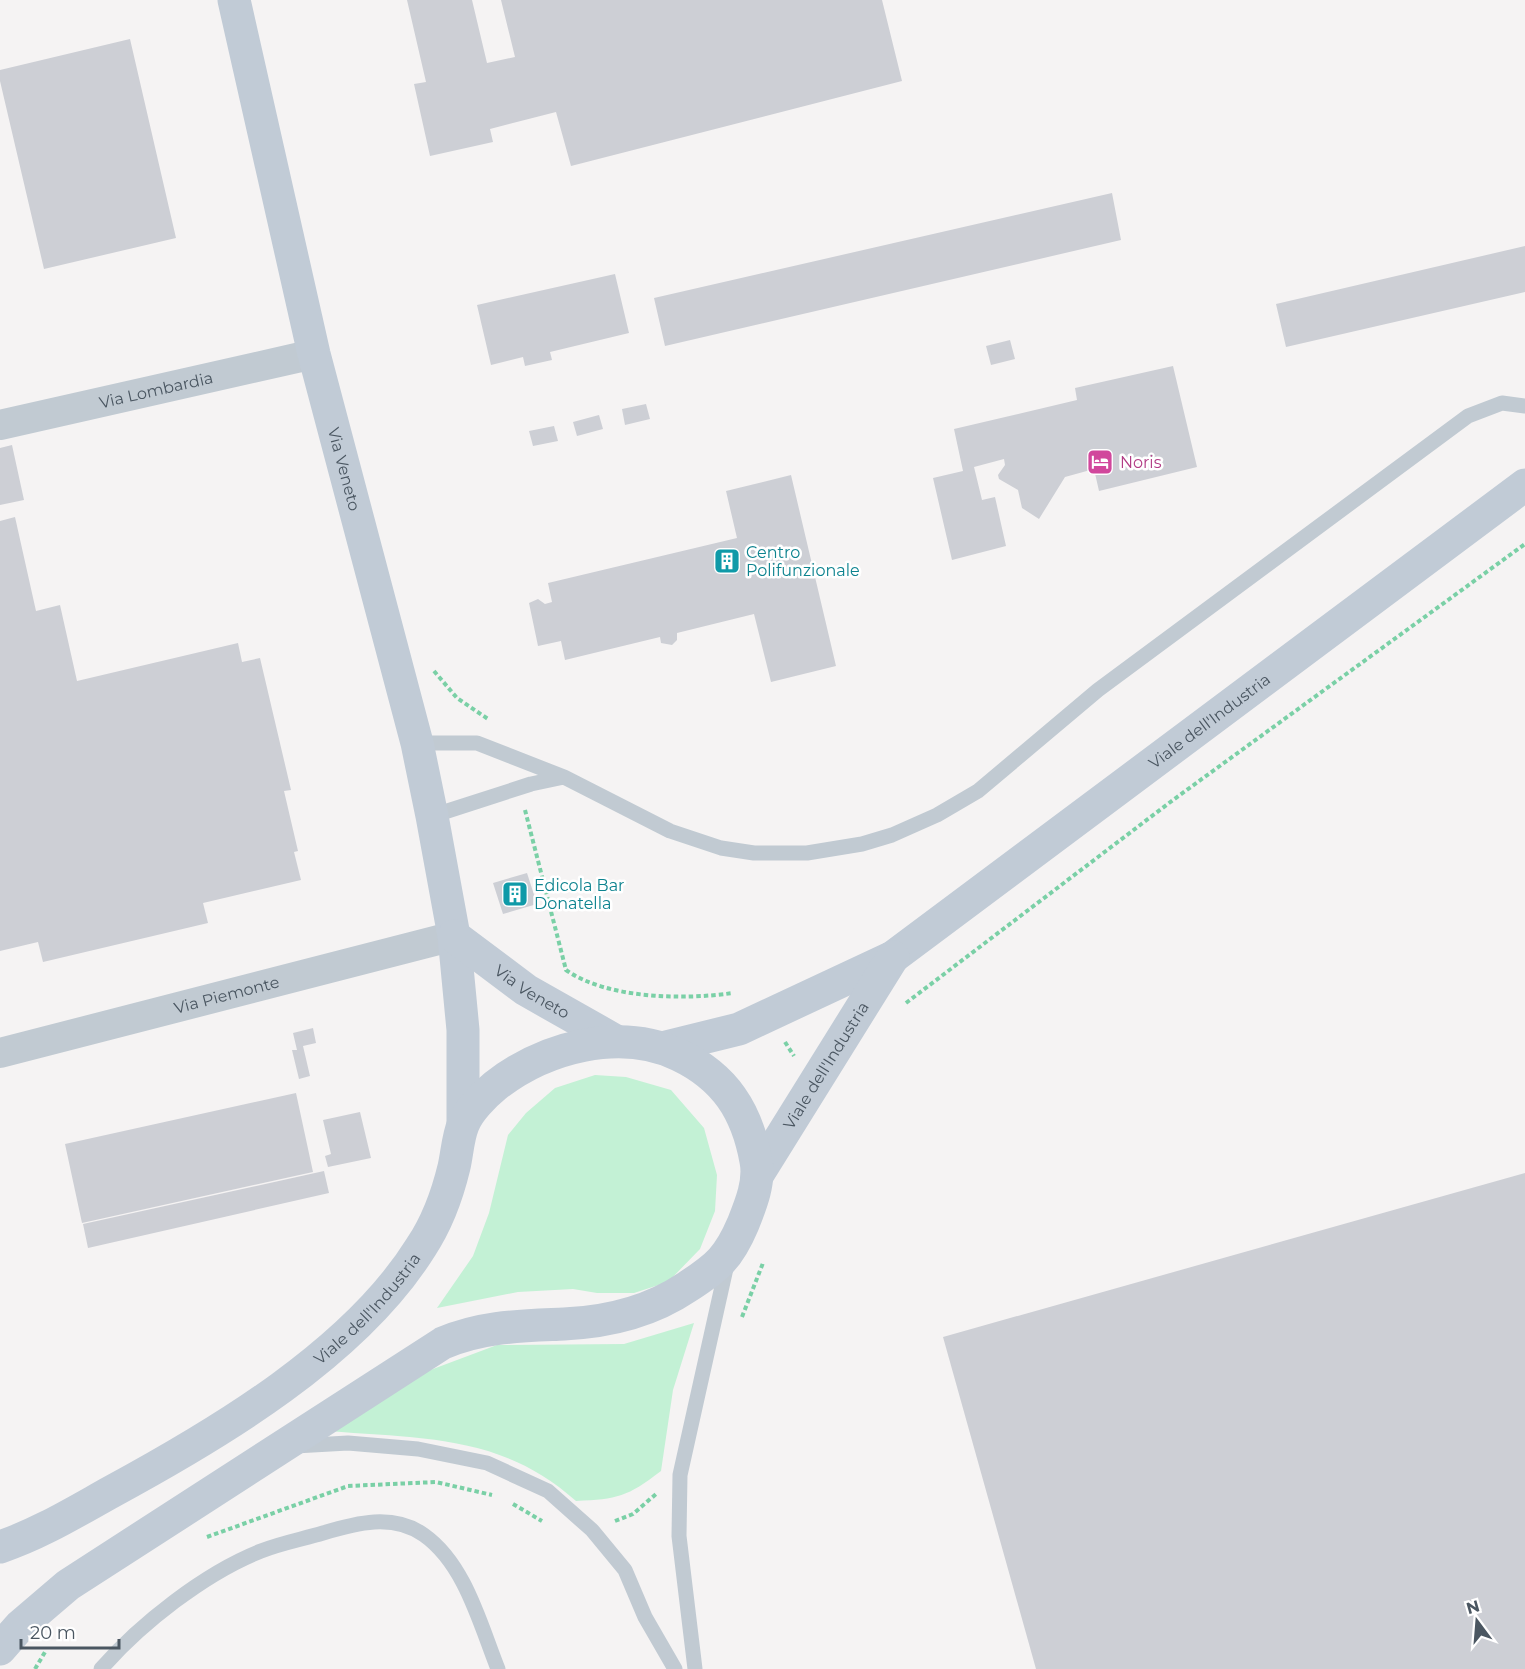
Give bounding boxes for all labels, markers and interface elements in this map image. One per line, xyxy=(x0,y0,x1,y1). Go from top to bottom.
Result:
street label: Via Lombardia xyxy=(97,368,215,412)
street label: Via Veneto xyxy=(324,425,364,513)
hotel icon: Noris xyxy=(1085,447,1115,477)
place label: Noris xyxy=(1120,453,1162,472)
place label: Centro Polifunzionale xyxy=(746,543,860,580)
building icon: Centro Polifunzionale xyxy=(712,546,742,576)
street label: Viale dell'Industria xyxy=(1145,670,1274,773)
place label: Edicola Bar Donatella xyxy=(534,876,625,913)
building icon: Edicola Bar Donatella xyxy=(500,879,530,909)
street label: Via Veneto xyxy=(491,961,573,1023)
street label: Via Piemonte xyxy=(172,972,281,1018)
street label: Viale dell'Industria xyxy=(779,998,873,1133)
street label: Viale dell'Industria xyxy=(310,1249,425,1369)
north arrow xyxy=(1447,1591,1507,1651)
text: N xyxy=(1464,1596,1482,1618)
scale bar xyxy=(21,1612,118,1650)
text: 20 m xyxy=(30,1622,76,1644)

